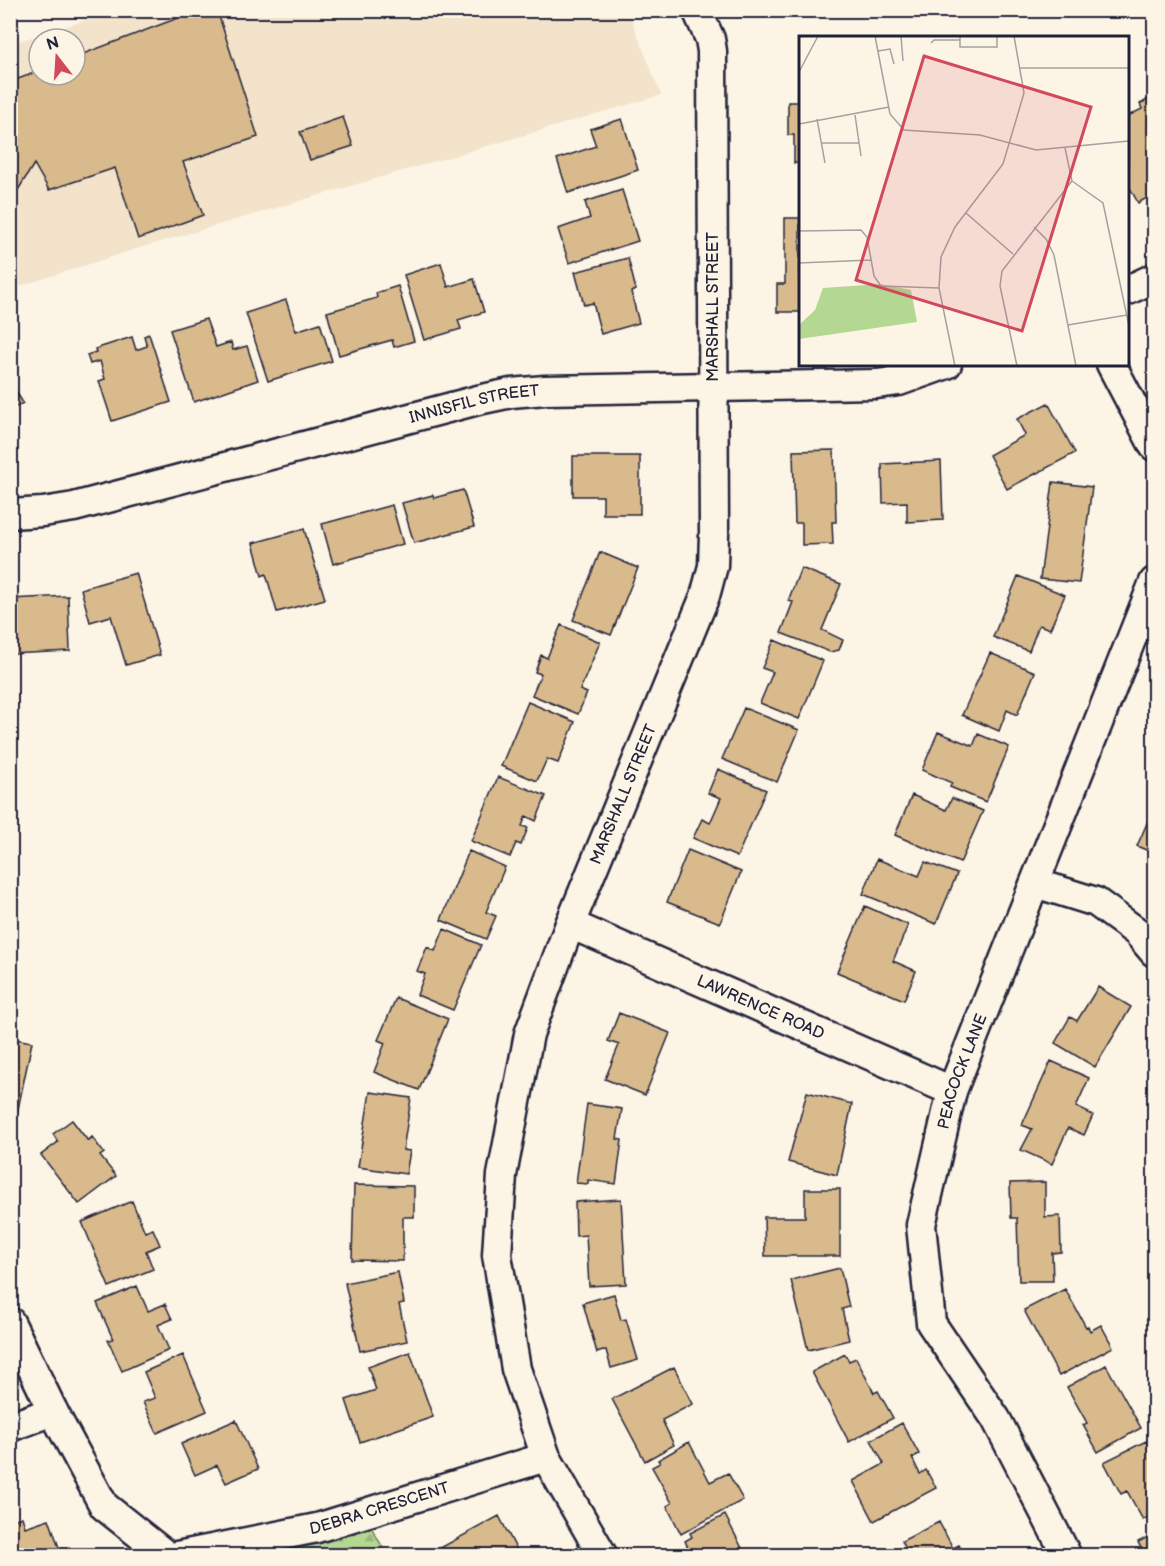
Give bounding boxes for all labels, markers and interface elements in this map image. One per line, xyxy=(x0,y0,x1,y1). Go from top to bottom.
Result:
north arrow xyxy=(27,27,87,87)
text: N xyxy=(45,33,62,55)
inset map xyxy=(799,36,1129,366)
street label: MARSHALL STREET xyxy=(704,232,723,382)
street label: INNISFIL STREET xyxy=(407,381,540,427)
street label: MARSHALL STREET xyxy=(586,721,661,867)
street label: LAWRENCE ROAD xyxy=(694,971,827,1044)
street label: PEACOCK LANE xyxy=(934,1011,991,1131)
street label: DEBRA CRESCENT xyxy=(308,1478,452,1539)

